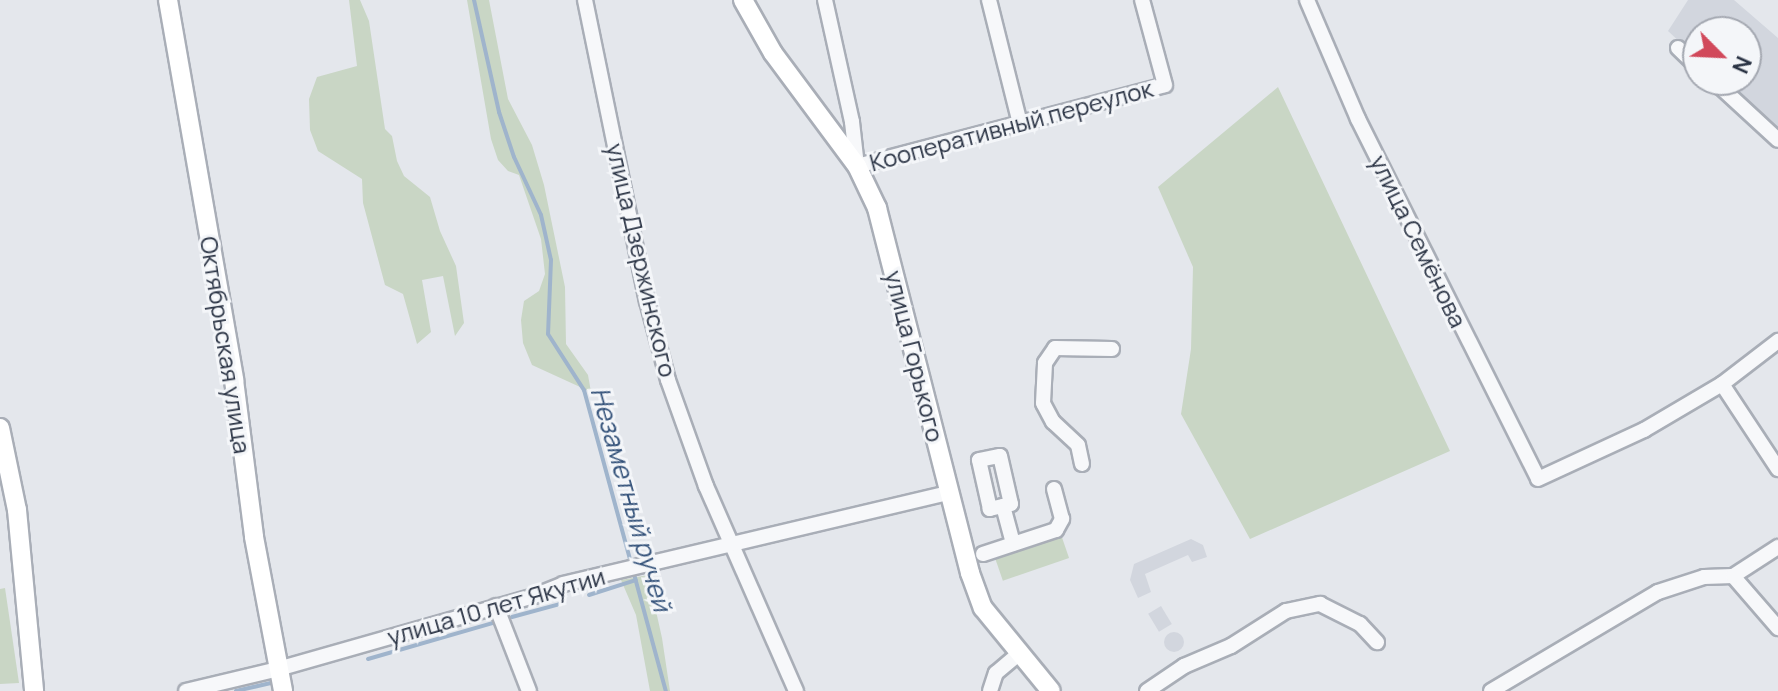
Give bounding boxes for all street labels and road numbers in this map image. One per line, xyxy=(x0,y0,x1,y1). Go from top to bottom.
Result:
street label: Кооперативный переулок xyxy=(866,73,1156,177)
street label: улица Дзержинского xyxy=(601,140,683,380)
street label: улица Семёнова xyxy=(1365,150,1473,332)
street label: Октябрьская улица xyxy=(195,234,257,456)
street label: улица Горького xyxy=(880,267,950,445)
street label: улица 10 лет Якутии xyxy=(384,561,608,651)

